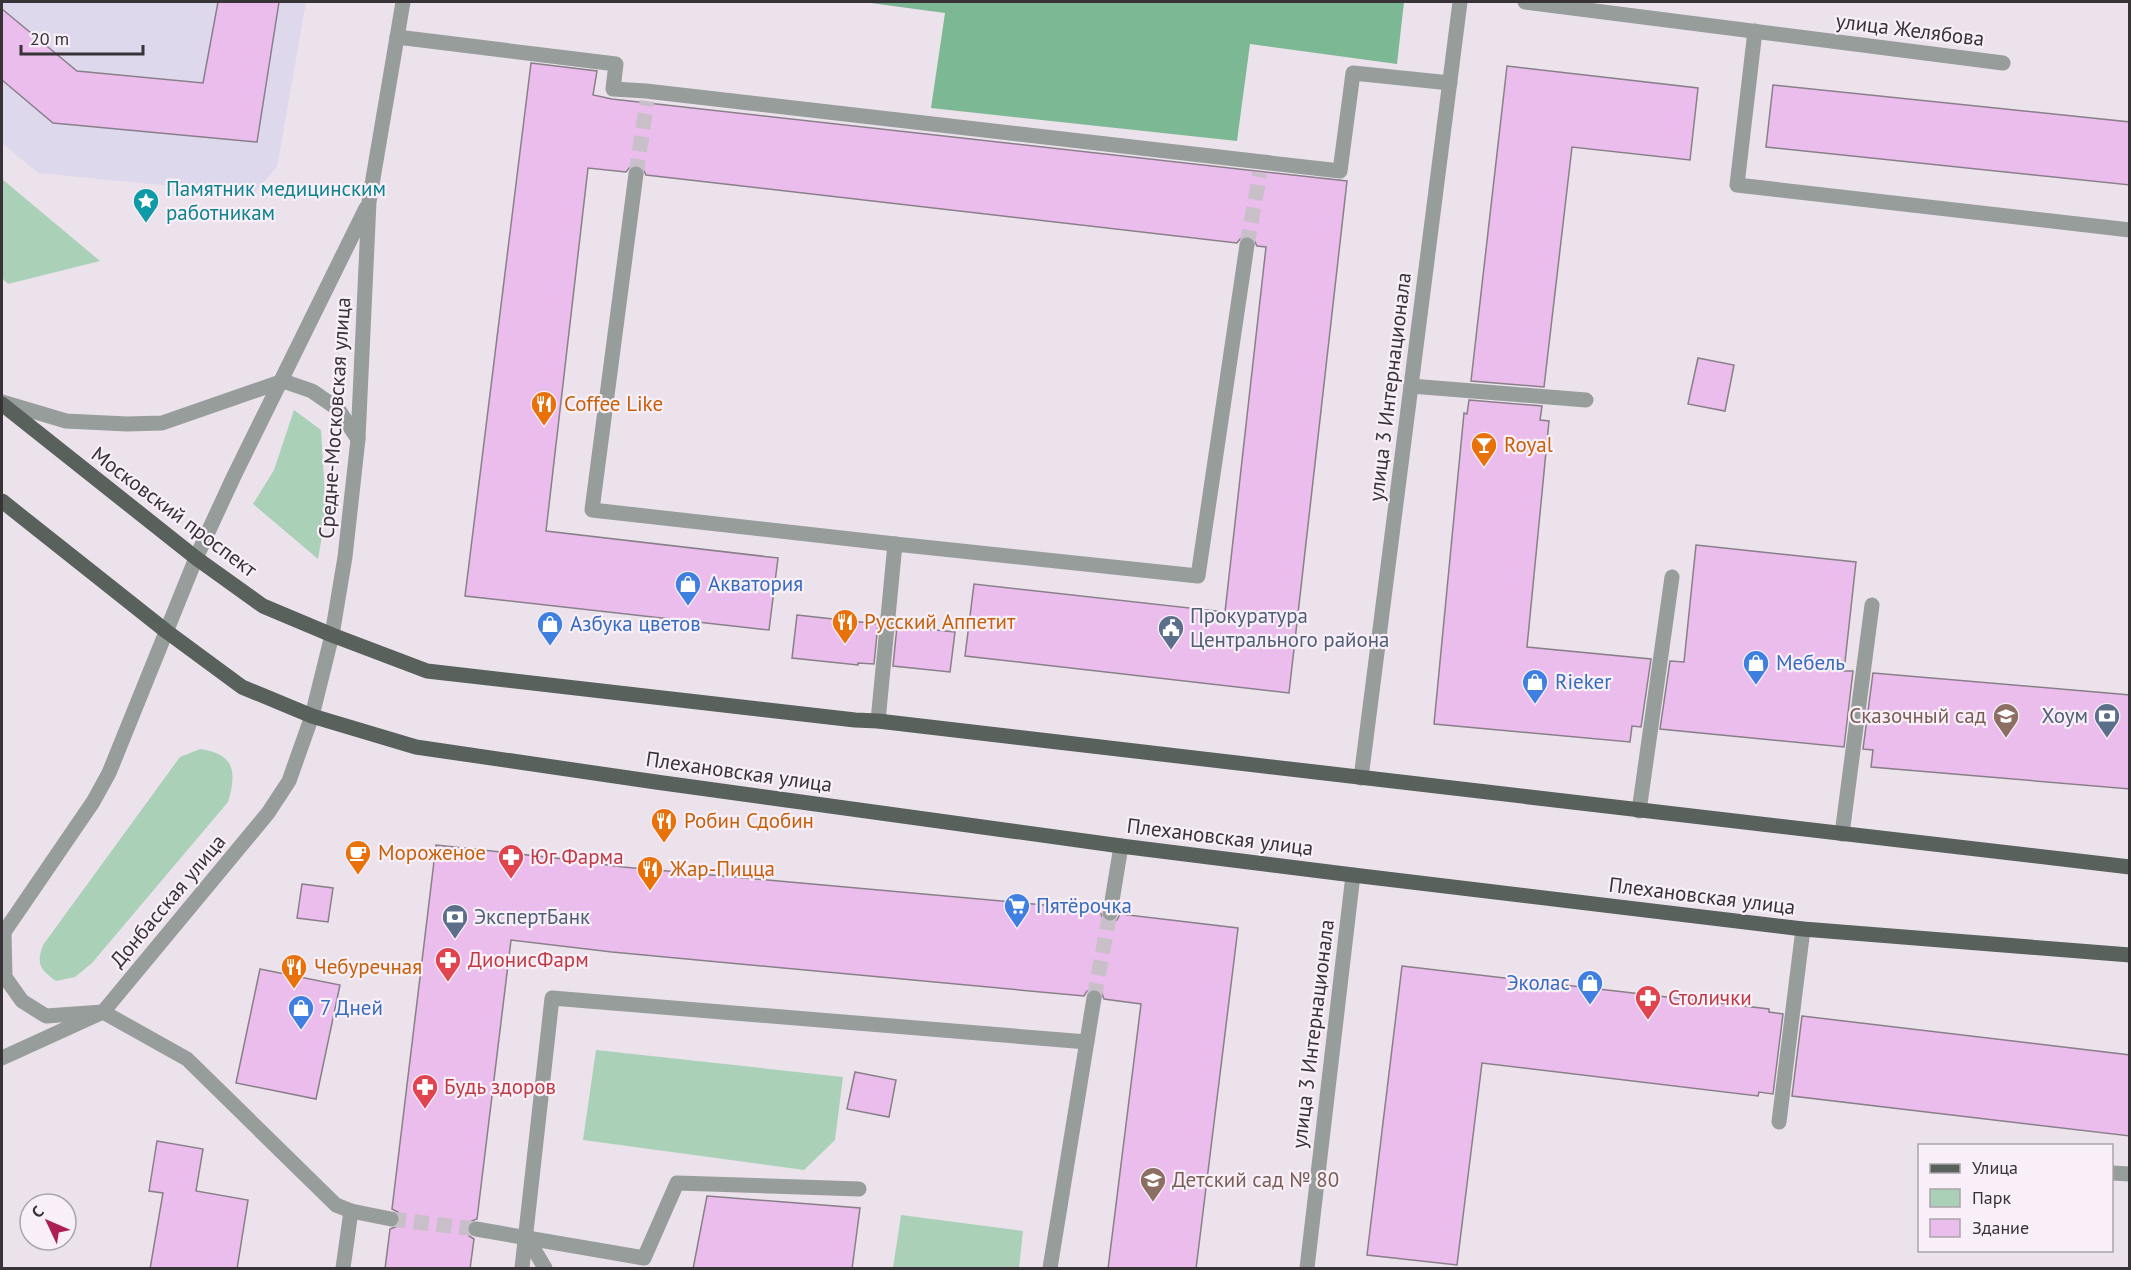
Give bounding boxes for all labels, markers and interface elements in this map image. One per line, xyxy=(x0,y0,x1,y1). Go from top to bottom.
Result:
street label: улица Желябова xyxy=(1834,7,1986,52)
scale bar xyxy=(21,18,142,56)
text: 20 m xyxy=(30,27,69,50)
place label: Памятник медицинским работникам xyxy=(166,175,386,226)
place icon: Памятник медицинским работникам xyxy=(131,186,161,224)
street label: улица 3 Интернационала xyxy=(1362,271,1417,503)
street label: Средне-Московская улица xyxy=(313,296,356,540)
restaurant icon: Coffee Like xyxy=(529,389,559,427)
place label: Coffee Like xyxy=(564,390,663,417)
bar icon: Royal xyxy=(1469,430,1499,468)
place label: Royal xyxy=(1504,431,1553,458)
street label: Московский проспект xyxy=(86,440,263,583)
shop icon: Акватория xyxy=(673,569,703,607)
place label: Акватория xyxy=(708,570,803,597)
place label: Прокуратура Центрального района xyxy=(1190,602,1390,653)
restaurant icon: Русский Аппетит xyxy=(830,607,860,645)
place label: Русский Аппетит xyxy=(864,608,1016,635)
shop icon: Азбука цветов xyxy=(535,609,565,647)
place label: Азбука цветов xyxy=(570,610,701,637)
public building icon: Прокуратура Центрального района xyxy=(1156,613,1186,651)
shop icon: Мебель xyxy=(1741,648,1771,686)
place label: Мебель xyxy=(1776,649,1845,676)
shop icon: Rieker xyxy=(1520,667,1550,705)
place label: Rieker xyxy=(1555,668,1611,695)
school or university icon: Сказочный сад xyxy=(1991,701,2021,739)
bank icon: Хоум xyxy=(2092,701,2122,739)
place label: Сказочный сад xyxy=(1849,702,1986,729)
place label: Хоум xyxy=(2042,702,2088,729)
street label: Плехановская улица xyxy=(644,745,834,798)
restaurant icon: Робин Сдобин xyxy=(649,806,679,844)
place label: Робин Сдобин xyxy=(684,807,814,834)
street label: Плехановская улица xyxy=(1125,812,1315,861)
street label: Донбасская улица xyxy=(104,829,231,973)
cafe icon: Мороженое xyxy=(343,838,373,876)
place label: Мороженое xyxy=(378,839,486,866)
pharmacy icon: Юг Фарма xyxy=(496,842,526,880)
place label: Юг Фарма xyxy=(530,843,624,870)
restaurant icon: Жар-Пицца xyxy=(635,854,665,892)
place label: Жар-Пицца xyxy=(669,855,775,882)
street label: Плехановская улица xyxy=(1607,871,1797,920)
supermarket icon: Пятёрочка xyxy=(1002,891,1032,929)
place label: Пятёрочка xyxy=(1036,892,1132,919)
bank icon: ЭкспертБанк xyxy=(440,902,470,940)
place label: ЭкспертБанк xyxy=(474,903,590,930)
street label: улица 3 Интернационала xyxy=(1285,918,1340,1150)
pharmacy icon: ДионисФарм xyxy=(433,945,463,983)
place label: ДионисФарм xyxy=(468,946,589,973)
restaurant icon: Чебуречная xyxy=(279,952,309,990)
place label: Чебуречная xyxy=(314,953,422,980)
shop icon: Эколас xyxy=(1575,968,1605,1006)
place label: Эколас xyxy=(1506,969,1570,996)
pharmacy icon: Столички xyxy=(1633,983,1663,1021)
place label: Столички xyxy=(1668,984,1752,1011)
shop icon: 7 Дней xyxy=(286,993,316,1031)
place label: 7 Дней xyxy=(320,994,383,1021)
pharmacy icon: Будь здоров xyxy=(410,1072,440,1110)
place label: Будь здоров xyxy=(444,1073,556,1100)
legend xyxy=(1918,1144,2113,1252)
text: Улица xyxy=(1972,1156,2018,1179)
school or university icon: Детский сад № 80 xyxy=(1138,1165,1168,1203)
place label: Детский сад № 80 xyxy=(1172,1166,1339,1193)
text: Парк xyxy=(1972,1186,2012,1209)
north arrow xyxy=(18,1192,78,1252)
text: С xyxy=(27,1201,48,1222)
text: Здание xyxy=(1972,1216,2029,1239)

